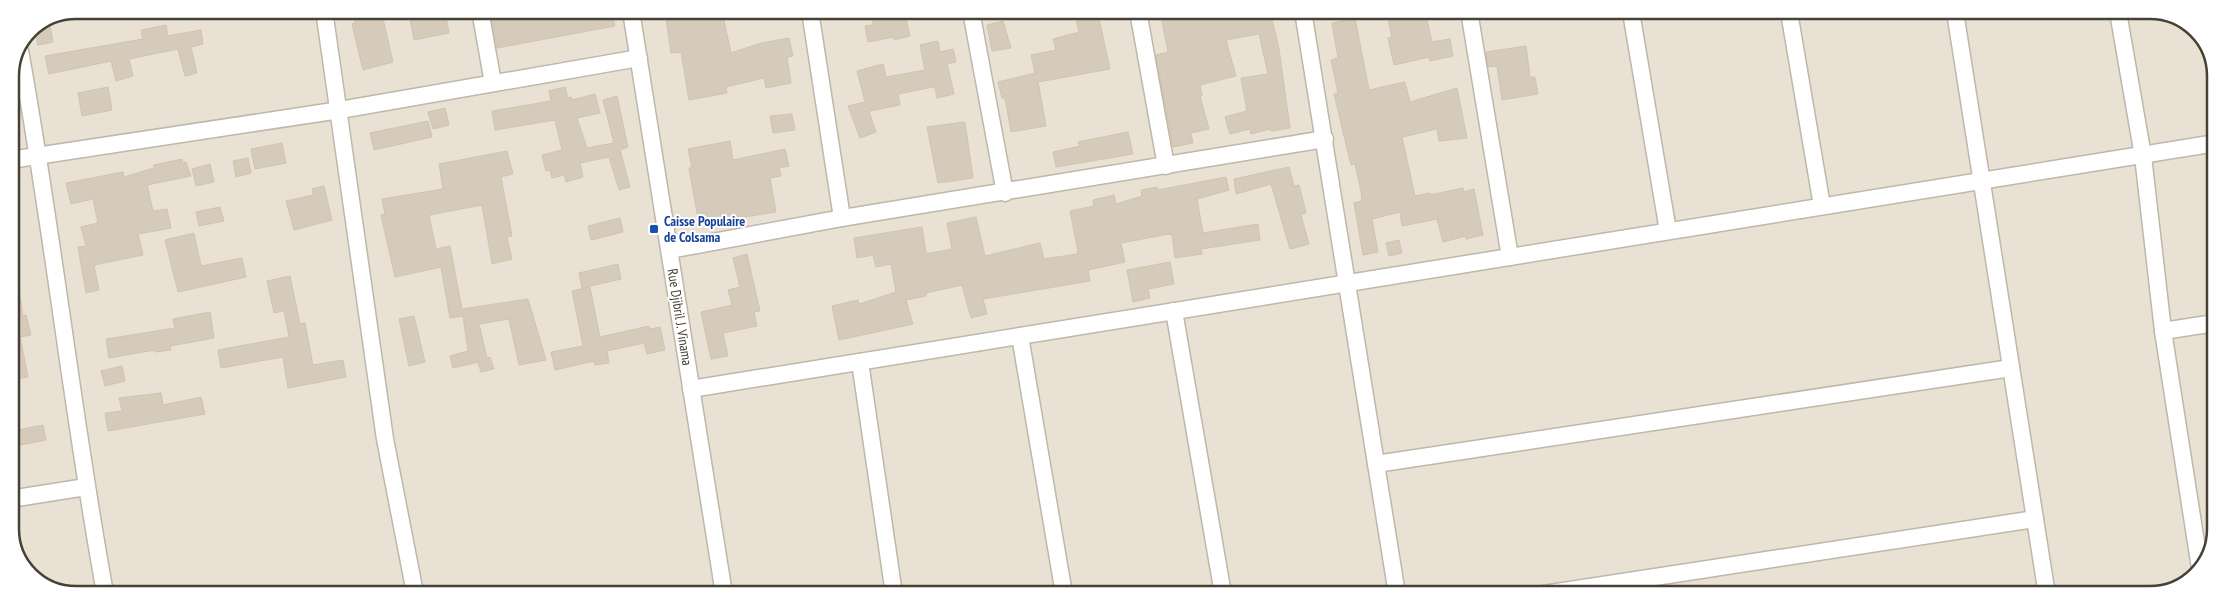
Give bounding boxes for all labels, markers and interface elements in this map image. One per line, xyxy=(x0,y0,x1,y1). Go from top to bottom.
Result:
place label: Caisse Populaire de Colsama xyxy=(664,212,745,246)
marker: Caisse Populaire de Colsama xyxy=(648,223,660,235)
street label: Rue Djibril J. Vinama xyxy=(663,267,697,367)

